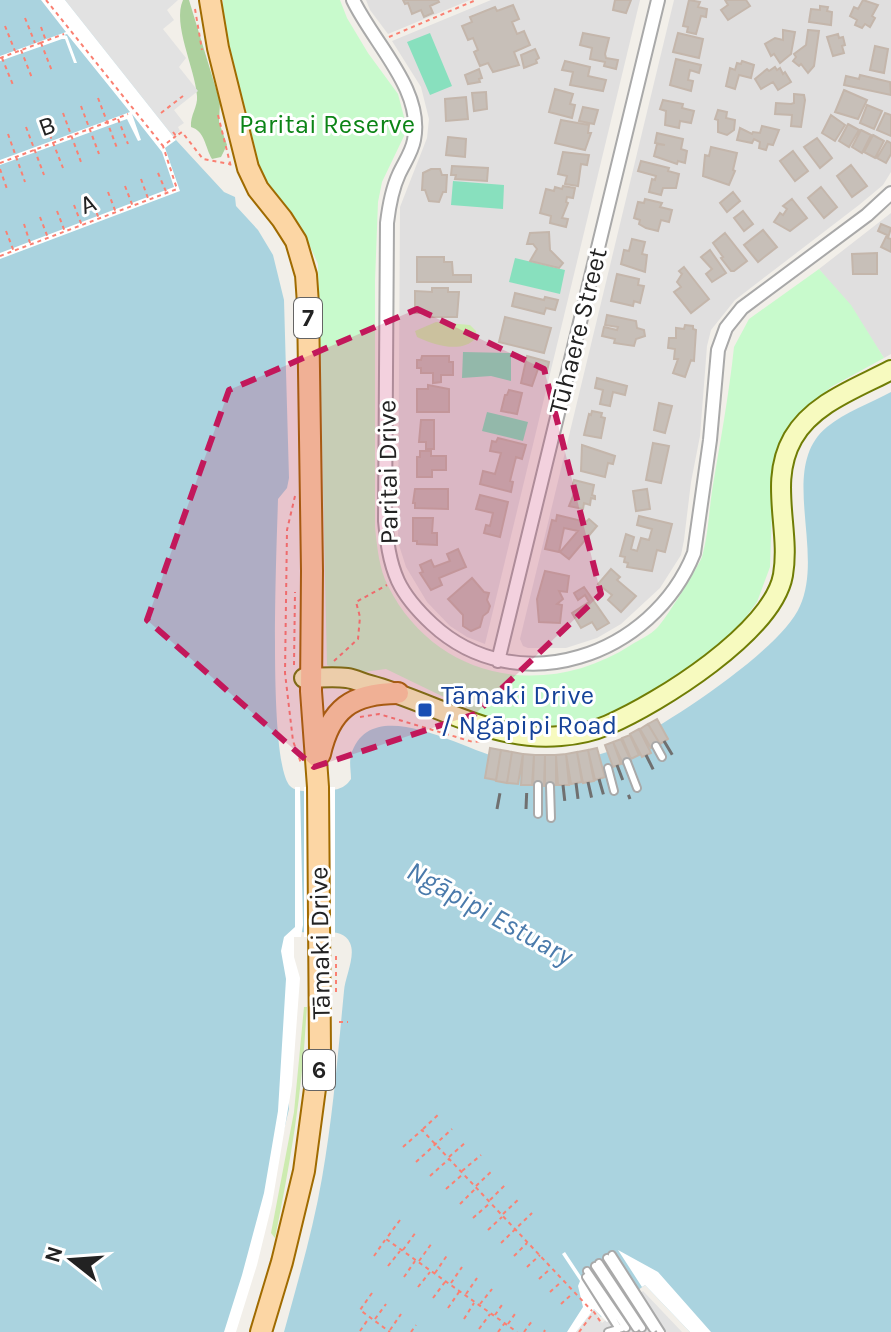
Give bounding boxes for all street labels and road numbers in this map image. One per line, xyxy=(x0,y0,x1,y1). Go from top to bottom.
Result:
street label: B xyxy=(34,109,60,143)
street label: A xyxy=(75,187,101,221)
street label: Tūhaere Street xyxy=(542,244,614,418)
road number: 7 xyxy=(294,298,322,338)
street label: Paritai Drive xyxy=(371,399,405,545)
street label: Tāmaki Drive xyxy=(303,866,337,1020)
road number: 6 xyxy=(303,1050,335,1090)

